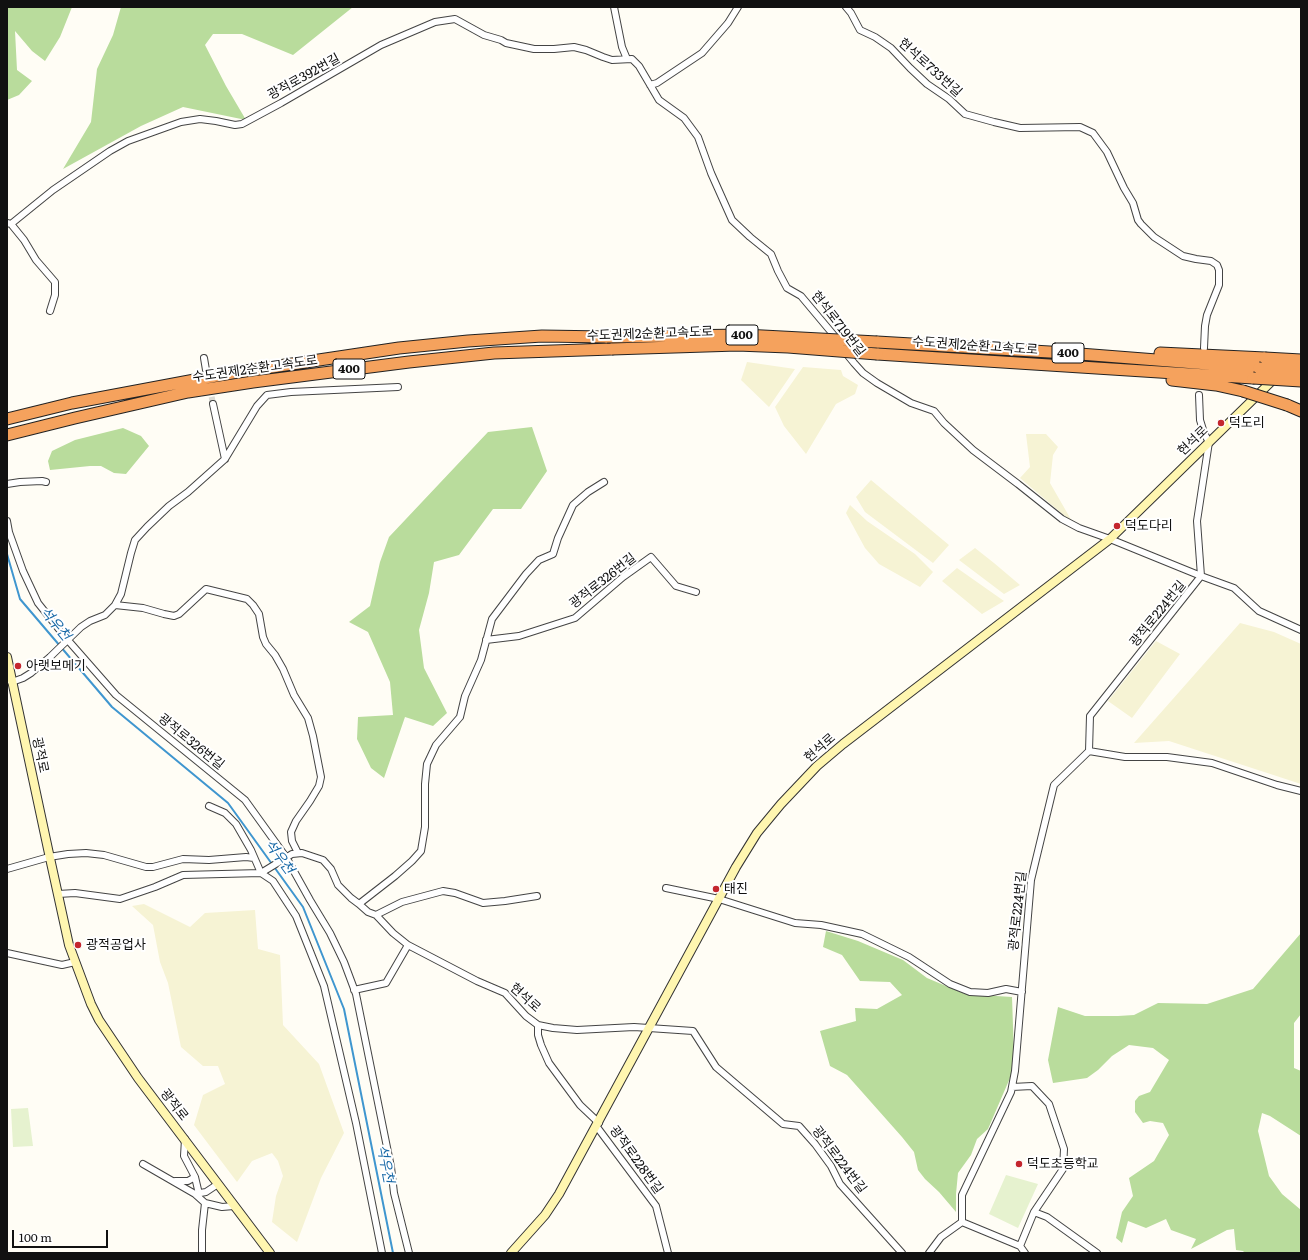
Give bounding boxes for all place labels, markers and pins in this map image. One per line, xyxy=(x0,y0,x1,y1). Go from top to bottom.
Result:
place label: 덕도리 xyxy=(1229,415,1265,431)
marker: 덕도리 xyxy=(1216,418,1226,428)
place label: 덕도다리 xyxy=(1125,518,1173,534)
marker: 덕도다리 xyxy=(1112,521,1122,531)
place label: 아랫보메기 xyxy=(26,658,86,674)
marker: 아랫보메기 xyxy=(13,661,23,671)
place label: 태진 xyxy=(724,881,748,897)
marker: 태진 xyxy=(711,884,721,894)
place label: 광적공업사 xyxy=(86,937,146,953)
marker: 광적공업사 xyxy=(73,940,83,950)
place label: 덕도초등학교 xyxy=(1027,1156,1099,1172)
marker: 덕도초등학교 xyxy=(1014,1159,1024,1169)

